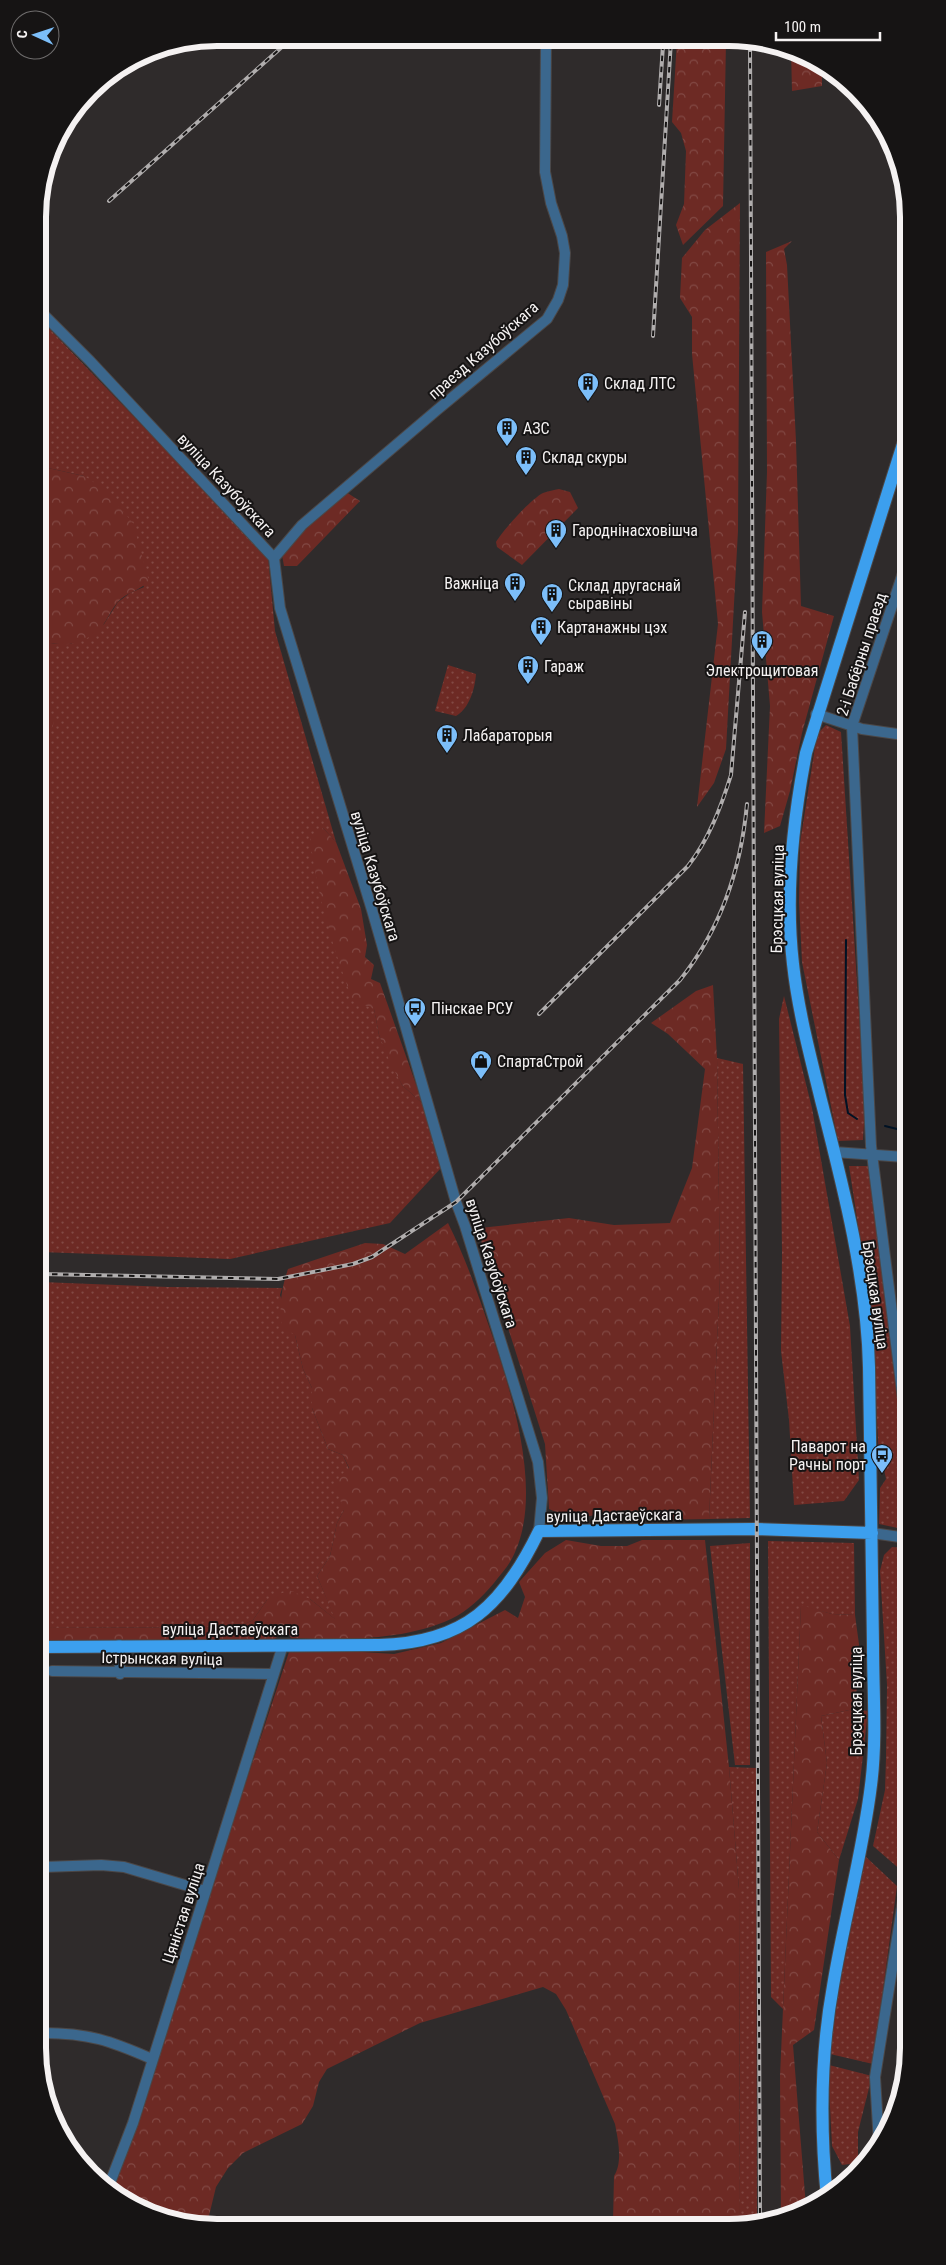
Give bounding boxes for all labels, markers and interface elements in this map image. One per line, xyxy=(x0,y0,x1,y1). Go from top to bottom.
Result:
north arrow xyxy=(10,10,60,60)
scale bar xyxy=(776,10,880,42)
text: 100 m xyxy=(784,18,821,36)
text: С xyxy=(14,30,30,39)
street label: праезд Казубоўскага xyxy=(424,297,542,403)
building icon: Склад ЛТС xyxy=(576,371,600,402)
place label: Склад ЛТС xyxy=(604,374,676,393)
building icon: АЗС xyxy=(495,416,519,447)
place label: АЗС xyxy=(523,419,550,438)
street label: вуліца Казубоўскага xyxy=(174,430,280,541)
building icon: Склад скуры xyxy=(514,445,538,476)
place label: Склад скуры xyxy=(542,448,627,467)
building icon: Гароднінасховішча xyxy=(544,518,568,549)
place label: Гароднінасховішча xyxy=(572,521,698,540)
building icon: Важніца xyxy=(503,571,527,602)
place label: Важніца xyxy=(444,574,499,593)
place label: Склад другаснай сыравіны xyxy=(568,576,681,613)
building icon: Склад другаснай сыравіны xyxy=(540,582,564,613)
street label: 2-і Бабёрны праезд xyxy=(833,590,890,718)
building icon: Картанажны цэх xyxy=(529,615,553,646)
place label: Картанажны цэх xyxy=(557,618,667,637)
building icon: Электрощитовая xyxy=(750,629,774,660)
building icon: Гараж xyxy=(516,654,540,685)
place label: Гараж xyxy=(544,657,584,676)
place label: Электрощитовая xyxy=(705,661,819,680)
building icon: Лабараторыя xyxy=(435,723,459,754)
place label: Лабараторыя xyxy=(463,726,552,745)
street label: вуліца Казубоўскага xyxy=(347,809,404,943)
street label: Брэсцкая вуліца xyxy=(767,844,788,954)
bus stop icon: Пінскае РСУ xyxy=(403,996,427,1027)
place label: Пінскае РСУ xyxy=(431,999,514,1018)
shop icon: СпартаСтрой xyxy=(469,1049,493,1080)
place label: СпартаСтрой xyxy=(497,1052,583,1071)
street label: вуліца Казубоўскага xyxy=(462,1196,521,1330)
street label: Брэсцкая вуліца xyxy=(859,1240,892,1350)
place label: Паварот на Рачны порт xyxy=(789,1437,866,1474)
bus stop icon: Паварот на Рачны порт xyxy=(870,1443,894,1474)
street label: вуліца Дастаеўскага xyxy=(546,1505,682,1526)
street label: вуліца Дастаеўскага xyxy=(162,1620,298,1639)
street label: Брэсцкая вуліца xyxy=(847,1647,866,1755)
street label: Істрынская вуліца xyxy=(101,1648,223,1669)
street label: Цяністая вуліца xyxy=(158,1860,209,1966)

